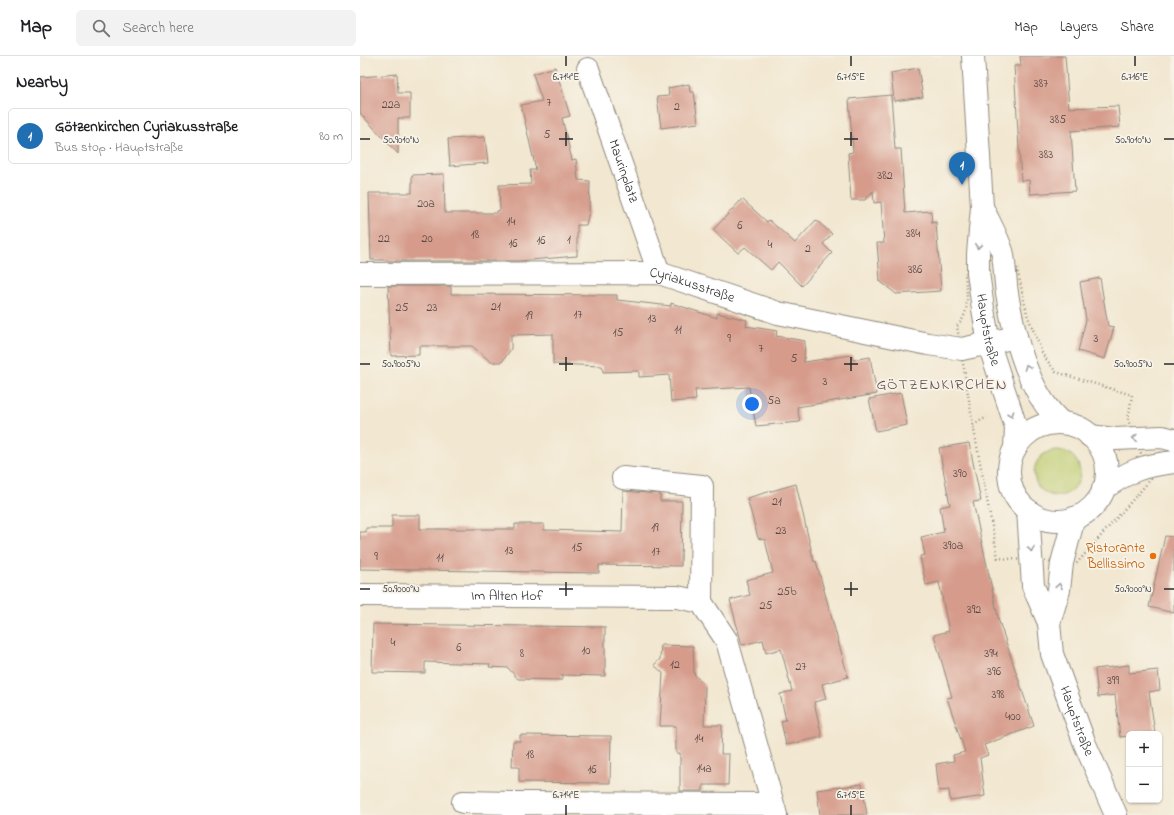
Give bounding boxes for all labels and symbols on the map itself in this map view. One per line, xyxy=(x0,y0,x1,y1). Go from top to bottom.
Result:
text: 6.714°E xyxy=(553,70,579,85)
text: 6.715°E xyxy=(837,70,865,85)
text: 6.716°E xyxy=(1122,70,1148,85)
house number: 387 xyxy=(1034,75,1048,93)
house number: 7 xyxy=(547,94,552,112)
house number: 22a xyxy=(382,96,400,114)
house number: 2 xyxy=(674,98,680,116)
house number: 385 xyxy=(1050,111,1066,129)
house number: 5 xyxy=(544,126,551,144)
text: 50.9010°N xyxy=(383,133,419,148)
text: 50.9010°N xyxy=(1115,133,1151,148)
street label: Maurinplatz xyxy=(603,137,644,206)
house number: 383 xyxy=(1039,146,1053,164)
pin: 1 xyxy=(949,152,975,185)
house number: 382 xyxy=(877,167,893,185)
house number: 20a xyxy=(417,195,435,213)
house number: 14 xyxy=(507,213,515,231)
house number: 6 xyxy=(737,217,743,235)
house number: 384 xyxy=(906,225,920,243)
house number: 18 xyxy=(471,226,480,244)
house number: 22 xyxy=(378,230,390,248)
house number: 20 xyxy=(421,230,433,248)
house number: 1 xyxy=(567,231,571,249)
house number: 16 xyxy=(536,232,546,250)
house number: 16 xyxy=(508,235,518,253)
house number: 4 xyxy=(768,236,773,254)
house number: 2 xyxy=(805,240,811,258)
one-way arrow xyxy=(974,243,983,249)
house number: 386 xyxy=(908,261,923,279)
street label: Cyriakusstraße xyxy=(650,263,738,308)
street label: Hauptstraße xyxy=(971,292,1006,369)
house number: 21 xyxy=(491,298,501,316)
house number: 25 xyxy=(396,299,409,317)
house number: 23 xyxy=(427,299,438,317)
house number: 17 xyxy=(574,306,582,324)
house number: 19 xyxy=(525,307,533,325)
house number: 13 xyxy=(648,310,656,328)
house number: 11 xyxy=(674,321,682,339)
house number: 15 xyxy=(613,324,623,342)
house number: 9 xyxy=(727,330,731,348)
house number: 3 xyxy=(1094,330,1099,348)
house number: 7 xyxy=(759,340,764,358)
house number: 5 xyxy=(791,350,798,368)
text: 50.9005°N xyxy=(382,357,421,372)
text: 50.9005°N xyxy=(1114,357,1153,372)
one-way arrow xyxy=(1024,363,1032,370)
house number: 3 xyxy=(823,373,828,391)
district label: GÖTZENKIRCHEN xyxy=(877,373,1007,397)
house number: 5a xyxy=(767,392,781,410)
your location xyxy=(742,394,762,414)
one-way arrow xyxy=(1006,410,1015,417)
one-way arrow xyxy=(1132,434,1138,442)
house number: 390 xyxy=(953,465,967,483)
house number: 21 xyxy=(772,493,782,511)
house number: 19 xyxy=(651,519,659,537)
house number: 23 xyxy=(776,522,787,540)
house number: 390a xyxy=(943,537,963,555)
place label: Ristorante Bellissimo xyxy=(1086,538,1146,575)
house number: 15 xyxy=(572,539,582,557)
house number: 13 xyxy=(505,542,513,560)
house number: 17 xyxy=(652,543,660,561)
one-way arrow xyxy=(1027,546,1036,552)
house number: 9 xyxy=(374,548,378,566)
house number: 11 xyxy=(436,549,444,567)
marker: Ristorante Bellissimo xyxy=(1148,551,1158,561)
text: 50.9000°N xyxy=(382,582,420,597)
text: 50.9000°N xyxy=(1114,582,1152,597)
house number: 25b xyxy=(777,583,797,601)
one-way arrow xyxy=(1054,583,1063,589)
street label: Im Alten Hof xyxy=(471,585,544,607)
house number: 25 xyxy=(760,597,773,615)
house number: 392 xyxy=(967,601,981,619)
house number: 4 xyxy=(391,634,396,652)
house number: 6 xyxy=(456,639,462,657)
house number: 10 xyxy=(581,642,591,660)
house number: 8 xyxy=(520,645,525,663)
house number: 394 xyxy=(984,645,998,663)
house number: 12 xyxy=(670,656,680,674)
house number: 27 xyxy=(796,658,807,676)
house number: 396 xyxy=(987,663,1002,681)
house number: 399 xyxy=(1107,672,1119,690)
street label: Hauptstraße xyxy=(1054,683,1100,760)
house number: 398 xyxy=(991,686,1005,704)
house number: 400 xyxy=(1005,708,1021,726)
house number: 14 xyxy=(695,730,703,748)
house number: 18 xyxy=(526,746,535,764)
house number: 14a xyxy=(696,760,712,778)
house number: 16 xyxy=(587,761,597,779)
text: 6.714°E xyxy=(553,788,579,803)
text: 6.715°E xyxy=(837,788,865,803)

